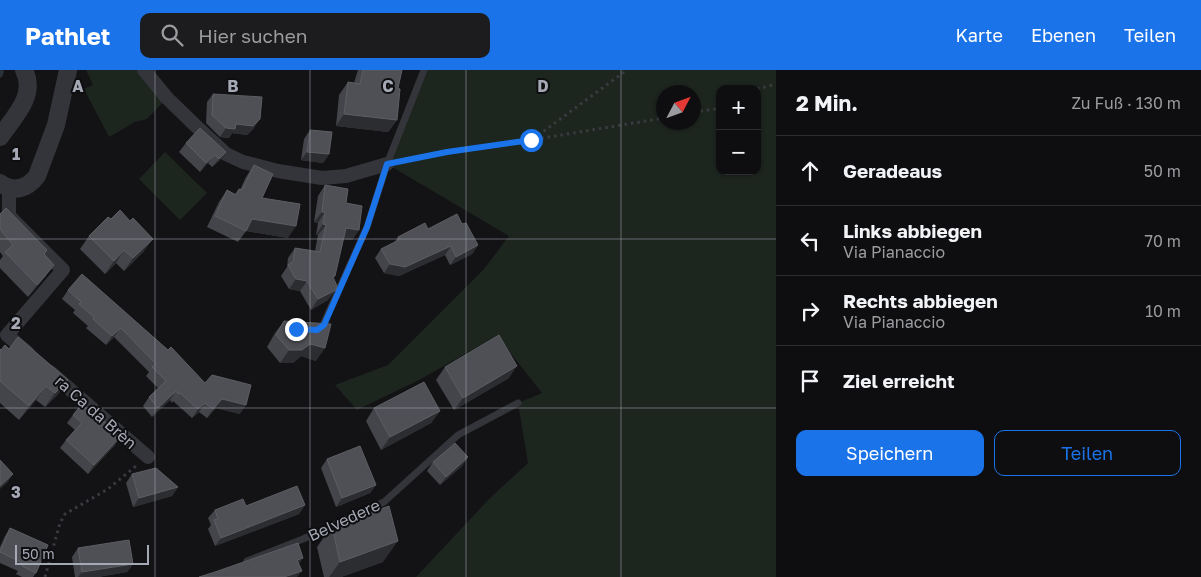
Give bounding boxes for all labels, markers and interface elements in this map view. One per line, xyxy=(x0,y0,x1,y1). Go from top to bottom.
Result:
search box xyxy=(140,13,490,58)
text: Pathlet xyxy=(25,21,110,50)
icon: search xyxy=(158,21,186,49)
text: Hier suchen xyxy=(198,24,307,47)
text: Karte xyxy=(956,24,1003,46)
text: Ebenen xyxy=(1031,24,1096,46)
text: Teilen xyxy=(1124,24,1176,46)
text: A xyxy=(72,76,84,96)
text: B xyxy=(227,76,239,96)
text: C xyxy=(382,76,394,96)
text: D xyxy=(537,76,549,96)
north arrow xyxy=(656,85,701,130)
map controls xyxy=(716,85,761,175)
button: + xyxy=(716,85,761,130)
text: 2 Min. xyxy=(796,90,858,116)
text: Zu Fuß · 130 m xyxy=(1072,93,1181,113)
route start xyxy=(520,129,543,152)
button: − xyxy=(716,130,761,175)
text: 1 xyxy=(12,144,20,164)
icon: ahead xyxy=(796,157,824,185)
text: Geradeaus xyxy=(843,159,942,182)
text: 50 m xyxy=(1144,161,1181,181)
text: Links abbiegen xyxy=(843,219,982,242)
icon: left xyxy=(796,227,824,255)
text: 70 m xyxy=(1144,231,1181,251)
text: Via Pianaccio xyxy=(843,242,945,262)
text: Rechts abbiegen xyxy=(843,289,998,312)
icon: right xyxy=(796,297,824,325)
text: 10 m xyxy=(1145,301,1181,321)
text: Via Pianaccio xyxy=(843,312,945,332)
text: 2 xyxy=(11,313,21,333)
route end xyxy=(285,318,308,341)
icon: arrive xyxy=(796,367,824,395)
text: Ziel erreicht xyxy=(843,369,955,392)
street label: ra Ca da Brèn xyxy=(51,371,141,453)
button: Speichern xyxy=(796,430,984,476)
button: Teilen xyxy=(994,430,1181,476)
text: 3 xyxy=(11,482,21,502)
street label: Belvedere xyxy=(305,495,383,545)
scale bar xyxy=(15,542,149,565)
text: 50 m xyxy=(22,545,55,562)

